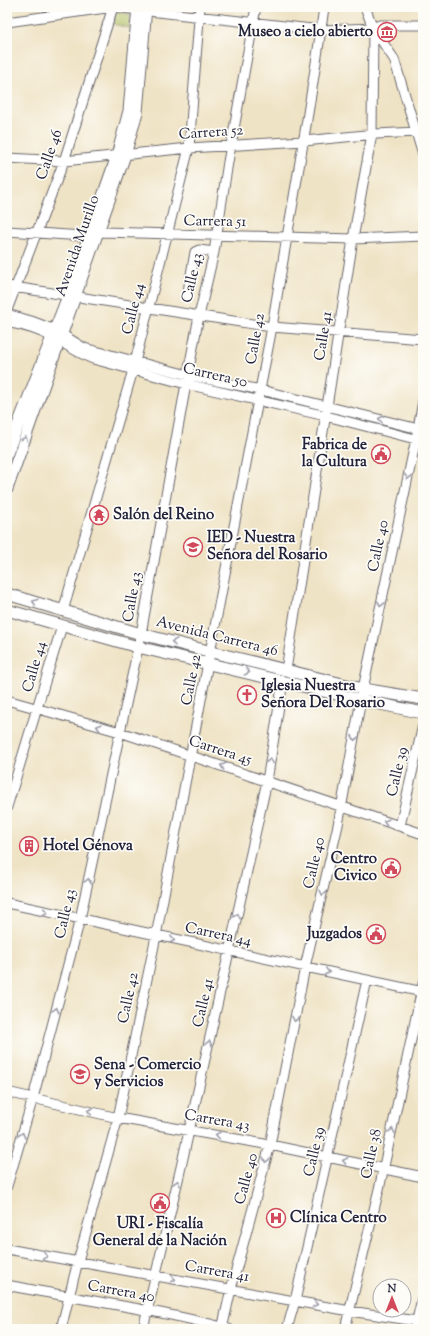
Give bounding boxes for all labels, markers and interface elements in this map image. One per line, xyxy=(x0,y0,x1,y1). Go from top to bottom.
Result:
museum icon: Museo a cielo abierto xyxy=(376,21,398,43)
place label: Museo a cielo abierto xyxy=(238,22,373,43)
street label: Carrera 52 xyxy=(178,120,244,146)
street label: Calle 46 xyxy=(32,127,68,183)
street label: Avenida Murillo xyxy=(51,193,105,299)
street label: Carrera 51 xyxy=(183,211,247,233)
street label: Calle 43 xyxy=(177,251,209,305)
street label: Calle 44 xyxy=(117,281,151,337)
street label: Calle 41 xyxy=(310,310,338,362)
street label: Calle 42 xyxy=(241,312,271,366)
street label: Carrera 50 xyxy=(181,358,249,394)
one-way arrow xyxy=(377,415,384,423)
one-way arrow xyxy=(20,435,28,442)
place label: Fabrica de la Cultura xyxy=(302,435,367,473)
public building icon: Fabrica de la Cultura xyxy=(370,443,392,465)
one-way arrow xyxy=(405,474,413,480)
temple icon: Salón del Reino xyxy=(88,504,110,526)
place label: Salón del Reino xyxy=(113,505,214,526)
street label: Calle 40 xyxy=(363,518,395,574)
place label: IED - Nuestra Señora del Rosario xyxy=(207,528,327,566)
school or university icon: IED - Nuestra Señora del Rosario xyxy=(182,536,204,558)
street label: Calle 43 xyxy=(118,570,148,624)
one-way arrow xyxy=(32,598,39,607)
one-way arrow xyxy=(377,601,385,608)
street label: Avenida Carrera 46 xyxy=(154,612,280,662)
street label: Calle 44 xyxy=(18,639,52,695)
one-way arrow xyxy=(171,639,177,647)
street label: Calle 42 xyxy=(177,653,207,707)
one-way arrow xyxy=(244,668,250,676)
place label: Iglesia Nuestra Señora Del Rosario xyxy=(261,676,385,714)
church icon: Iglesia Nuestra Señora Del Rosario xyxy=(236,684,258,706)
one-way arrow xyxy=(96,723,103,731)
street label: Carrera 45 xyxy=(186,731,254,771)
one-way arrow xyxy=(351,735,359,741)
street label: Calle 39 xyxy=(382,745,414,799)
one-way arrow xyxy=(266,758,274,764)
one-way arrow xyxy=(220,763,227,771)
one-way arrow xyxy=(383,818,390,826)
building icon: Hotel Génova xyxy=(18,835,40,857)
street label: Calle 40 xyxy=(299,835,331,891)
place label: Hotel Génova xyxy=(43,836,133,857)
place label: Centro Civico xyxy=(331,849,377,887)
public building icon: Centro Civico xyxy=(380,857,402,879)
one-way arrow xyxy=(83,878,91,884)
street label: Calle 43 xyxy=(50,887,82,941)
one-way arrow xyxy=(319,890,327,896)
one-way arrow xyxy=(42,907,48,915)
one-way arrow xyxy=(233,913,241,919)
street label: Carrera 44 xyxy=(183,918,254,952)
public building icon: Juzgados xyxy=(365,923,387,945)
place label: Juzgados xyxy=(306,924,362,945)
one-way arrow xyxy=(169,935,175,943)
one-way arrow xyxy=(324,967,330,975)
street label: Calle 42 xyxy=(113,970,145,1026)
street label: Calle 41 xyxy=(188,976,220,1030)
one-way arrow xyxy=(51,1007,60,1014)
one-way arrow xyxy=(292,1016,300,1022)
one-way arrow xyxy=(204,1039,213,1046)
place label: Sena - Comercio y Servicios xyxy=(94,1055,201,1093)
school or university icon: Sena - Comercio y Servicios xyxy=(69,1063,91,1085)
street label: Carrera 43 xyxy=(183,1105,251,1137)
one-way arrow xyxy=(87,1108,93,1116)
street label: Calle 39 xyxy=(299,1125,331,1179)
street label: Calle 38 xyxy=(356,1127,388,1181)
one-way arrow xyxy=(387,1128,395,1134)
one-way arrow xyxy=(17,1132,26,1139)
one-way arrow xyxy=(215,1132,221,1140)
street label: Calle 40 xyxy=(230,1151,264,1207)
one-way arrow xyxy=(262,1156,271,1163)
one-way arrow xyxy=(342,1158,348,1166)
one-way arrow xyxy=(172,1180,181,1187)
public building icon: URI - Fiscalía General de la Nación xyxy=(149,1192,171,1214)
hospital icon: Clínica Centro xyxy=(265,1207,287,1229)
place label: Clínica Centro xyxy=(290,1208,387,1229)
place label: URI - Fiscalía General de la Nación xyxy=(93,1214,227,1252)
one-way arrow xyxy=(42,1251,48,1259)
street label: Carrera 41 xyxy=(183,1256,251,1288)
one-way arrow xyxy=(170,1274,176,1282)
street label: Carrera 40 xyxy=(86,1276,156,1308)
north arrow xyxy=(372,1278,412,1318)
text: N xyxy=(387,1281,397,1297)
one-way arrow xyxy=(312,1300,318,1308)

